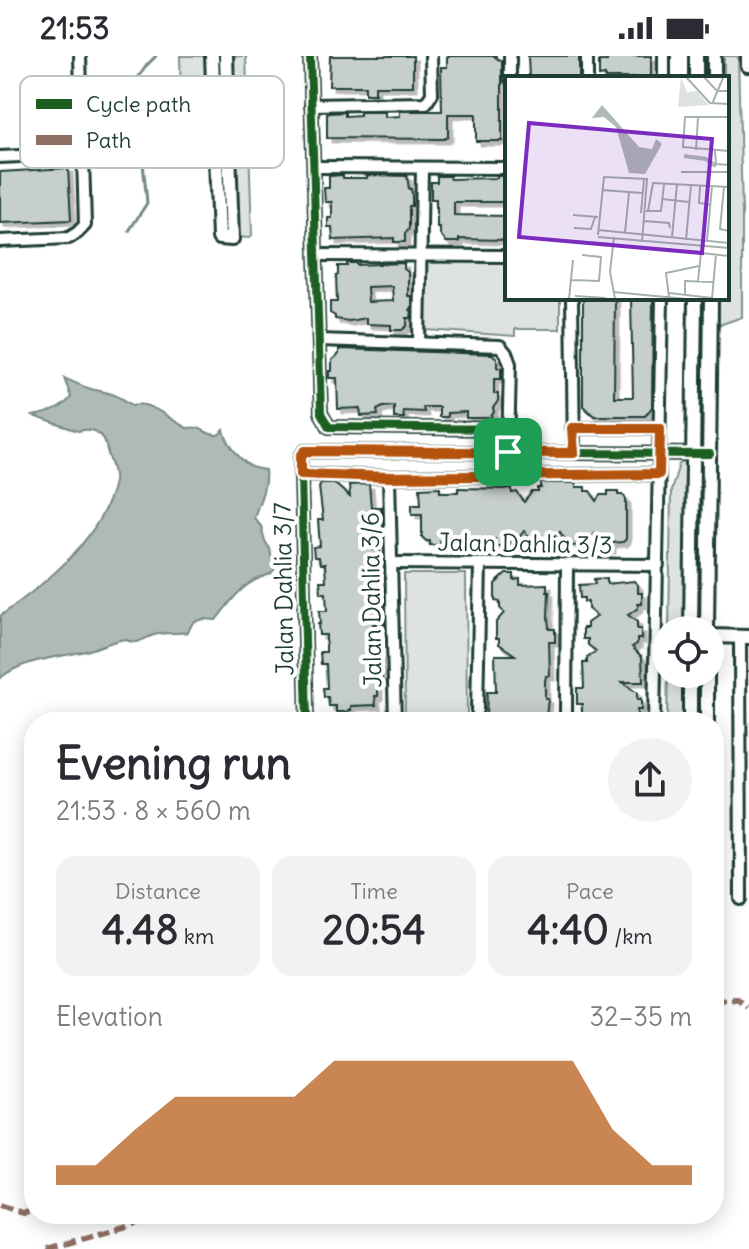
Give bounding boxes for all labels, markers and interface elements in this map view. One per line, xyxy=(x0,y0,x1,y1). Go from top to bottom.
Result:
text: 21:53 xyxy=(40,9,109,47)
legend xyxy=(20,76,284,168)
inset map xyxy=(505,76,729,300)
text: Cycle path xyxy=(86,90,191,118)
text: Path xyxy=(86,126,131,154)
pin xyxy=(474,418,542,486)
icon: arrive xyxy=(486,430,530,474)
street label: Jalan Dahlia 3/7 xyxy=(266,502,300,676)
street label: Jalan Dahlia 3/6 xyxy=(354,512,388,688)
street label: Jalan Dahlia 3/3 xyxy=(437,526,613,560)
map controls xyxy=(652,616,724,688)
button: locate xyxy=(652,616,724,688)
text: Evening run xyxy=(56,736,291,791)
button: share xyxy=(608,738,692,822)
text: 21:53 · 8 × 560 m xyxy=(56,794,251,827)
text: Distance xyxy=(115,877,201,905)
text: Time xyxy=(350,877,398,905)
text: Pace xyxy=(566,877,614,905)
text: 4.48 xyxy=(102,905,179,955)
text: 20:54 xyxy=(322,905,426,955)
text: 4:40 xyxy=(527,905,609,955)
text: km xyxy=(179,922,214,950)
text: /km xyxy=(609,922,653,950)
text: Elevation xyxy=(56,1000,163,1033)
text: 32–35 m xyxy=(590,1000,692,1033)

